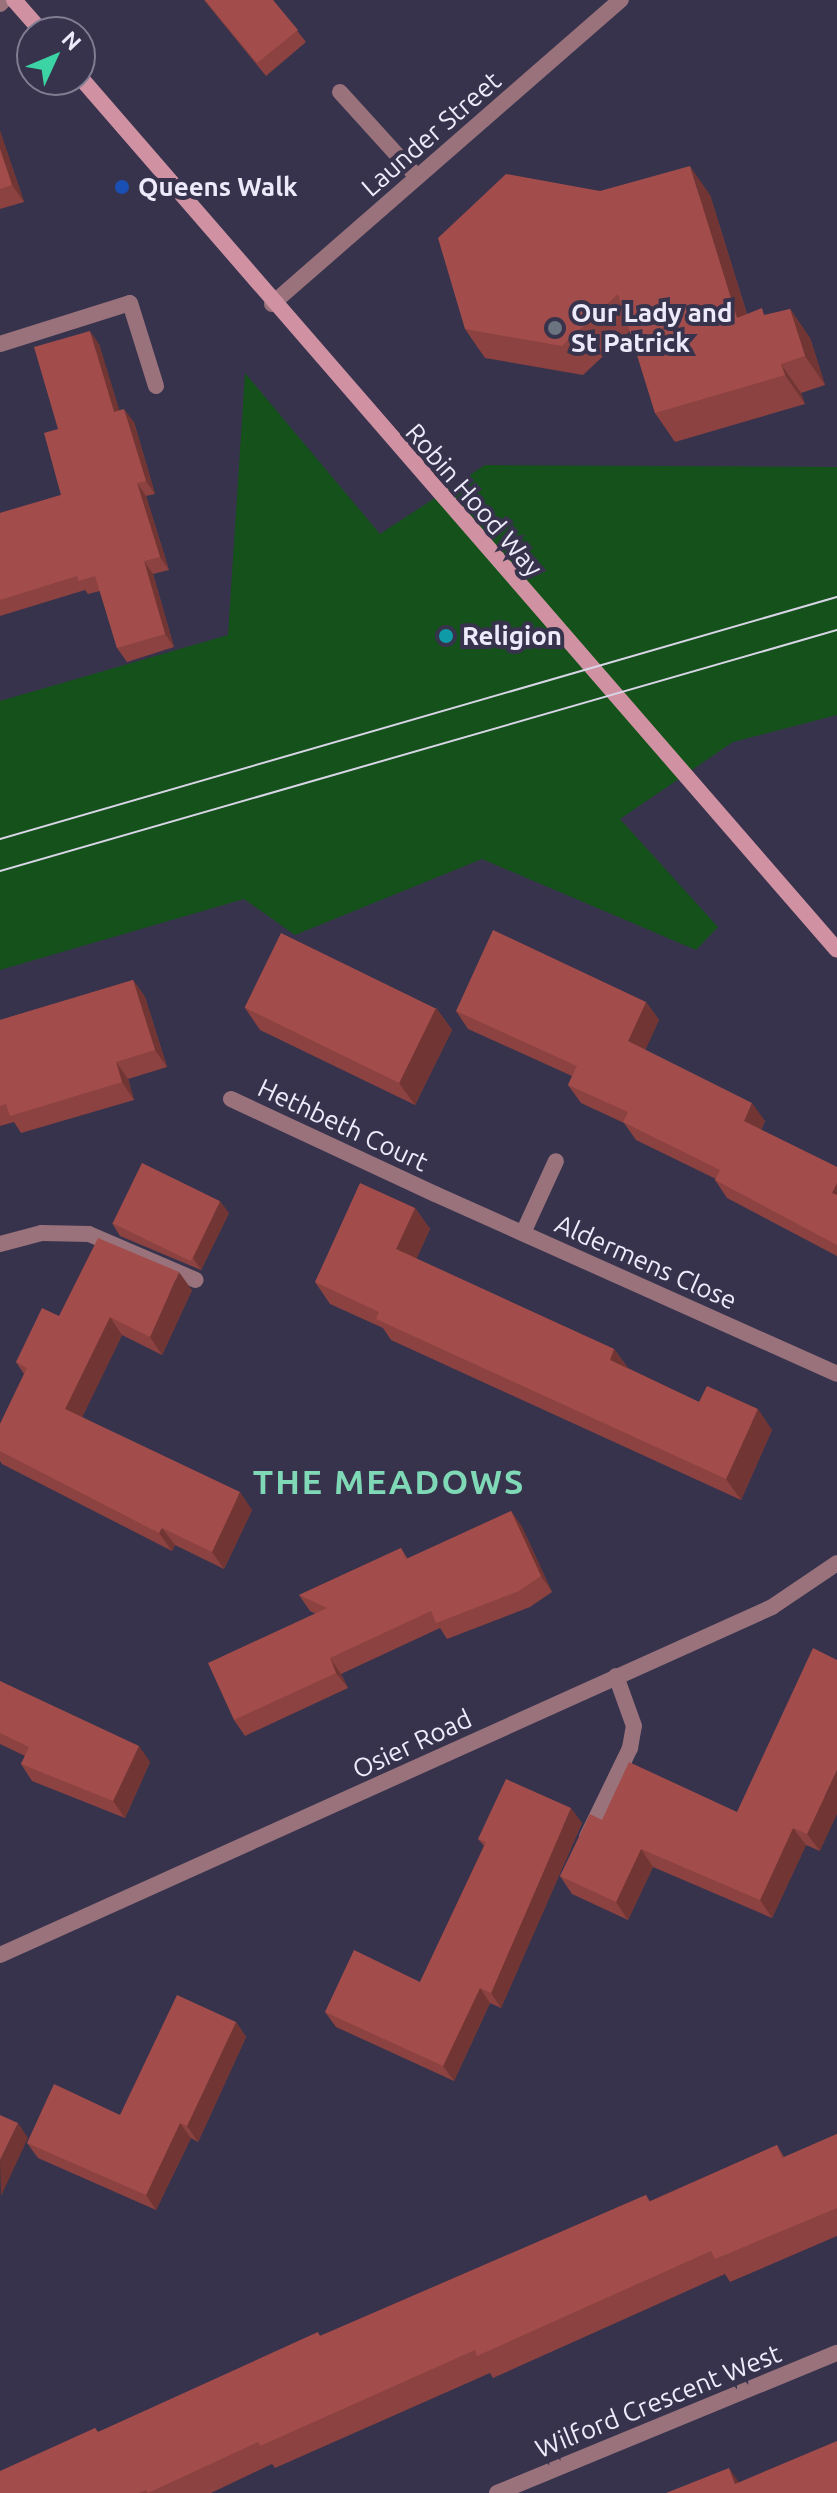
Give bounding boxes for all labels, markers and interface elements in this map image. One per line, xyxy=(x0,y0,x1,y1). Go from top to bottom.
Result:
north arrow xyxy=(16,16,96,96)
text: N xyxy=(57,26,87,55)
street label: Launder Street xyxy=(355,65,507,203)
place label: Queens Walk xyxy=(138,171,298,203)
marker: Queens Walk xyxy=(113,178,131,196)
place label: Our Lady and St Patrick xyxy=(571,297,733,358)
marker: Our Lady and St Patrick xyxy=(546,319,564,337)
street label: Robin Hood Way xyxy=(399,417,549,583)
place label: Religion xyxy=(462,620,562,652)
marker: Religion xyxy=(437,627,455,645)
street label: Hethbeth Court xyxy=(253,1072,433,1178)
street label: Aldermens Close xyxy=(550,1208,742,1316)
district label: THE MEADOWS xyxy=(253,1462,525,1502)
street label: Osier Road xyxy=(347,1703,477,1785)
street label: Wilford Crescent West xyxy=(531,2337,785,2465)

